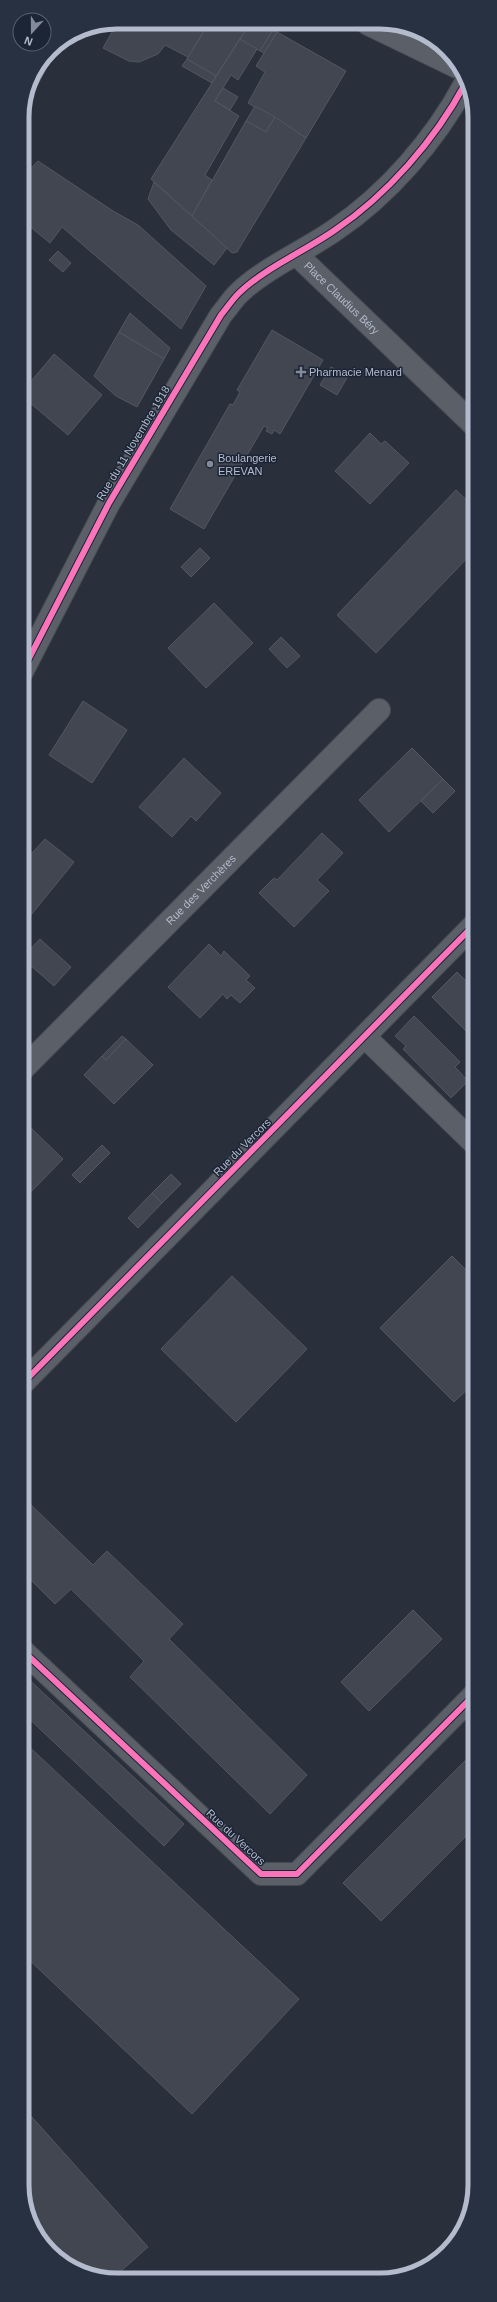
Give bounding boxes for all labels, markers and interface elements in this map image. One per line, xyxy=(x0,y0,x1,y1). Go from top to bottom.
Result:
north arrow xyxy=(12,12,52,52)
text: N xyxy=(23,34,34,48)
street label: Place Claudius Béry xyxy=(302,259,382,337)
place label: Pharmacie Menard xyxy=(309,366,402,378)
marker: Pharmacie Menard xyxy=(296,367,306,377)
street label: Rue du 11 Novembre 1918 xyxy=(94,384,172,502)
place label: Boulangerie EREVAN xyxy=(218,452,277,477)
marker: Boulangerie EREVAN xyxy=(205,459,215,469)
street label: Rue des Verchères xyxy=(164,852,238,927)
street label: Rue du Vercors xyxy=(211,1116,273,1178)
street label: Rue du Vercors xyxy=(204,1807,268,1868)

